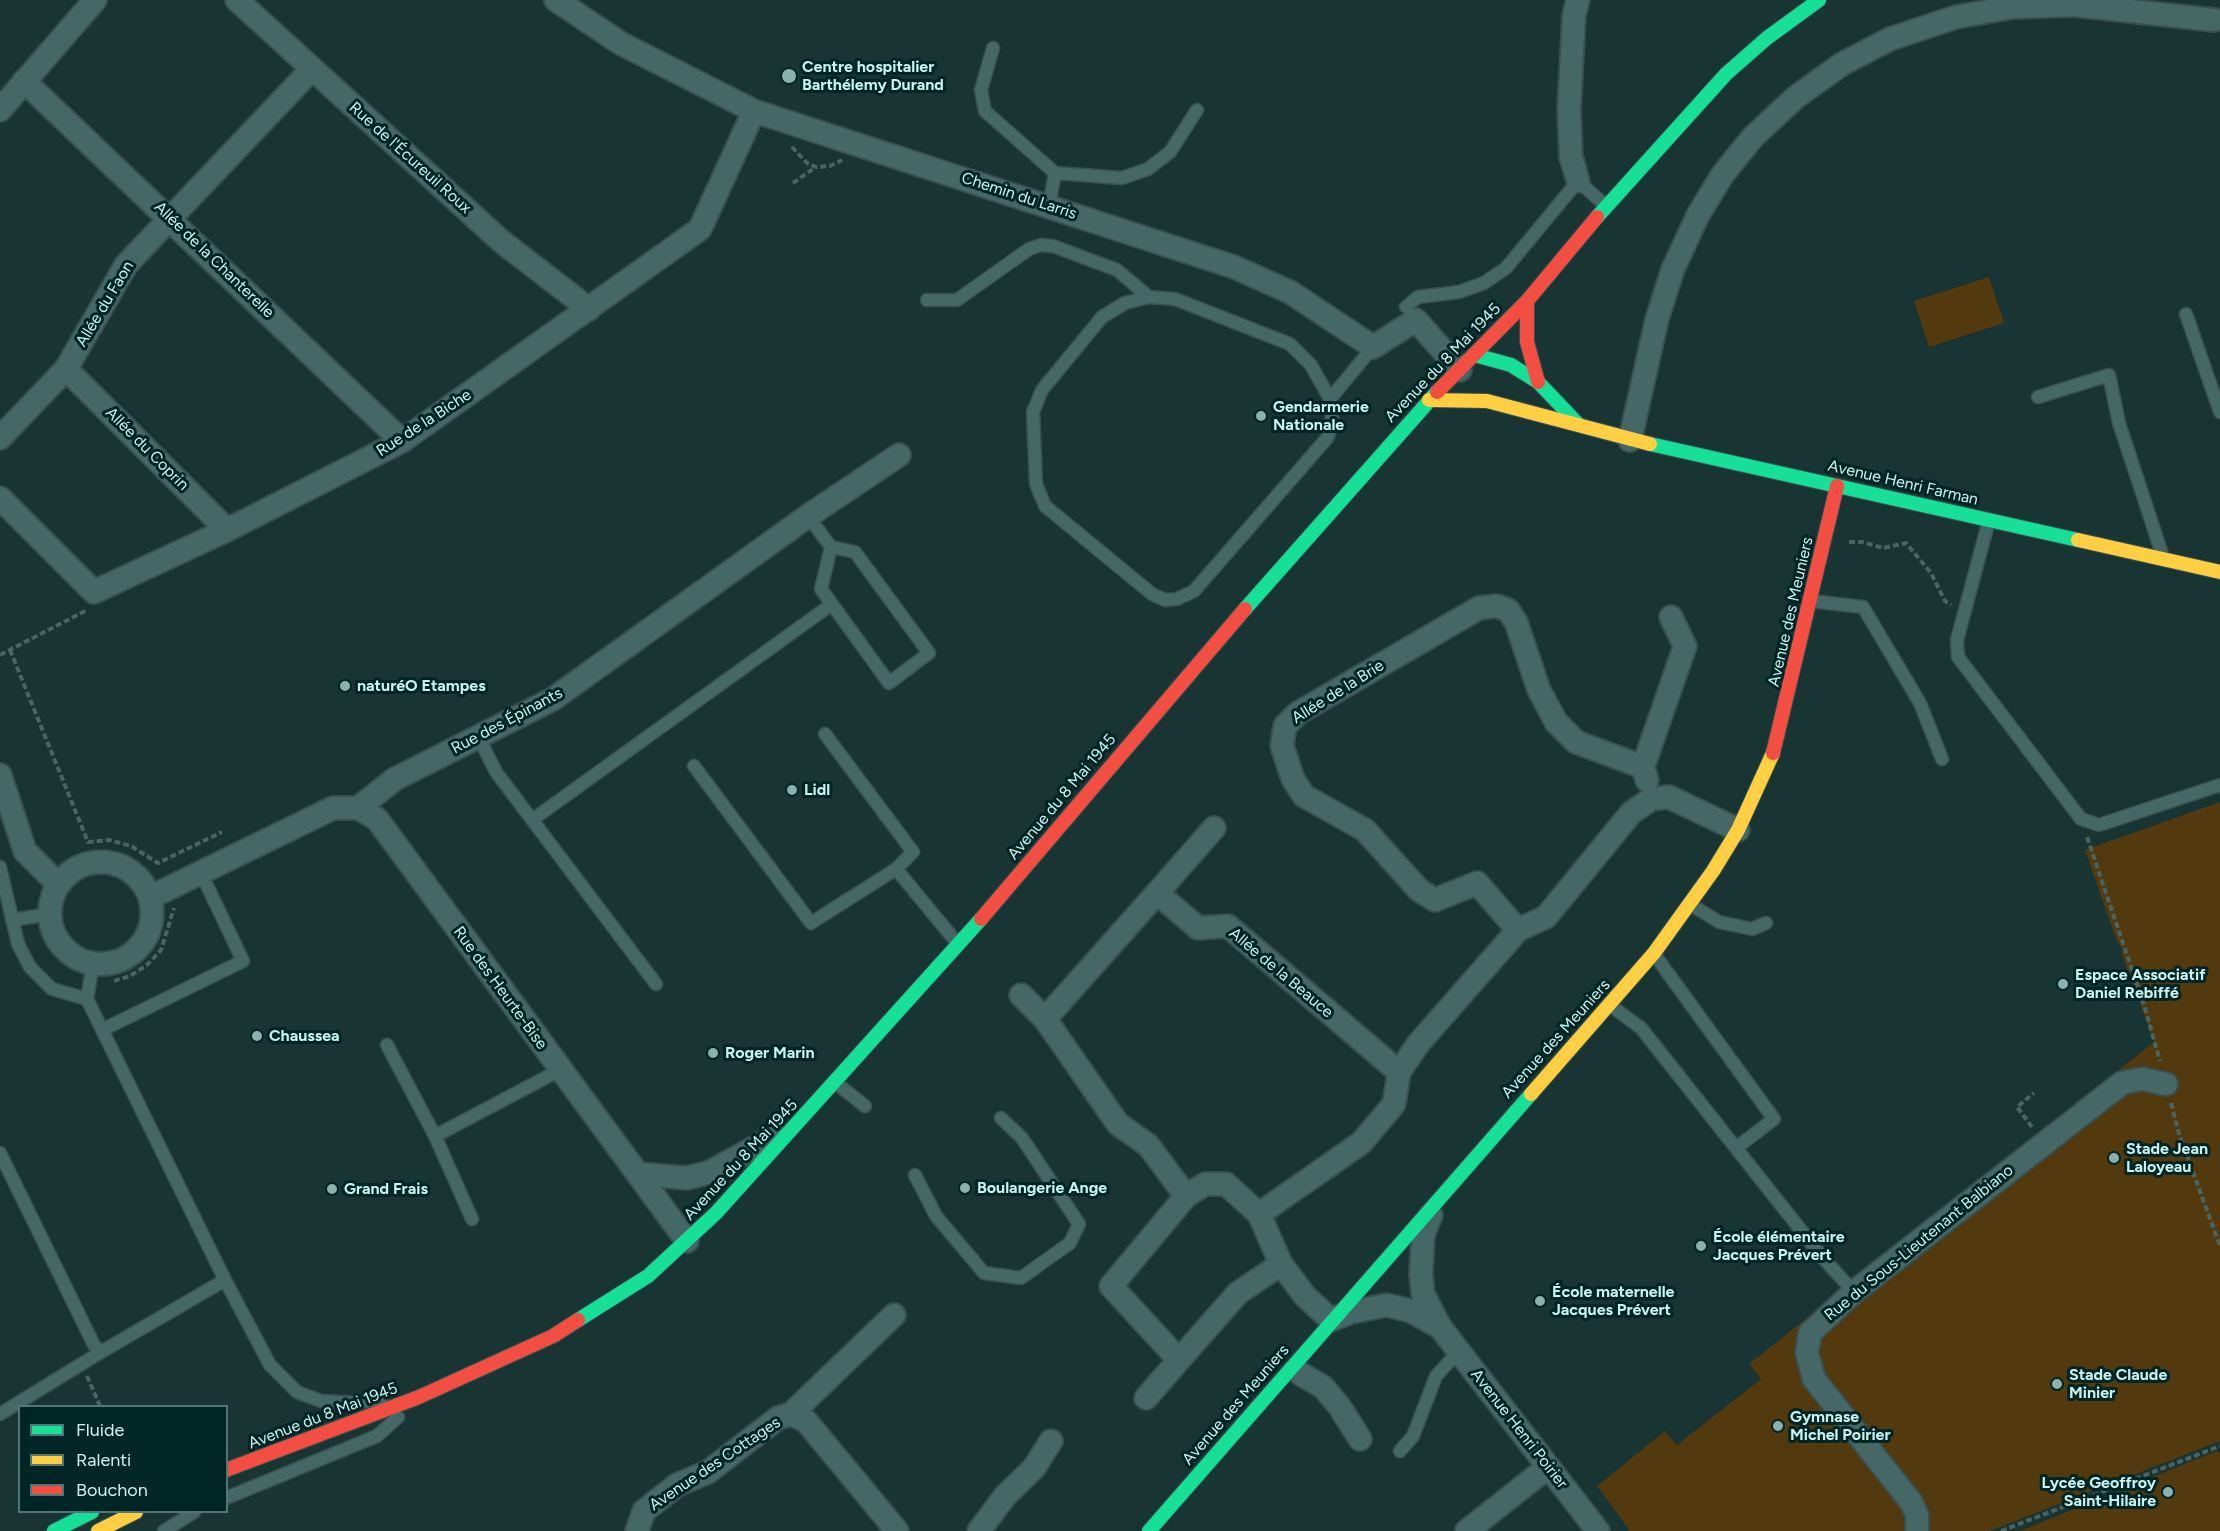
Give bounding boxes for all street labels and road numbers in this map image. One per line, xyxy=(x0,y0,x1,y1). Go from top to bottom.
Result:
street label: Rue de l'Écureuil Roux xyxy=(345,98,475,218)
street label: Chemin du Larris xyxy=(959,168,1079,224)
street label: Allée de la Chanterelle xyxy=(150,198,278,322)
street label: Allée du Faon xyxy=(72,258,138,350)
street label: Avenue du 8 Mai 1945 xyxy=(1381,299,1505,427)
street label: Rue de la Biche xyxy=(373,385,475,461)
street label: Allée du Coprin xyxy=(101,403,193,495)
street label: Avenue Henri Farman xyxy=(1826,456,1980,510)
street label: Avenue des Meuniers xyxy=(1764,535,1818,689)
street label: Allée de la Brie xyxy=(1289,656,1387,728)
street label: Rue des Épinants xyxy=(448,684,566,758)
street label: Avenue du 8 Mai 1945 xyxy=(1004,730,1120,864)
street label: Rue des Heurte-Bise xyxy=(449,923,551,1053)
street label: Allée de la Beauce xyxy=(1225,924,1337,1022)
street label: Avenue des Meuniers xyxy=(1498,976,1614,1102)
street label: Avenue du 8 Mai 1945 xyxy=(680,1096,802,1224)
street label: Rue du Sous-Lieutenant Balbiano xyxy=(1821,1161,2017,1325)
street label: Avenue des Meuniers xyxy=(1179,1341,1293,1469)
street label: Avenue Henri Poirier xyxy=(1466,1365,1572,1493)
street label: Avenue du 8 Mai 1945 xyxy=(246,1379,400,1453)
street label: Avenue des Cottages xyxy=(646,1413,784,1515)

